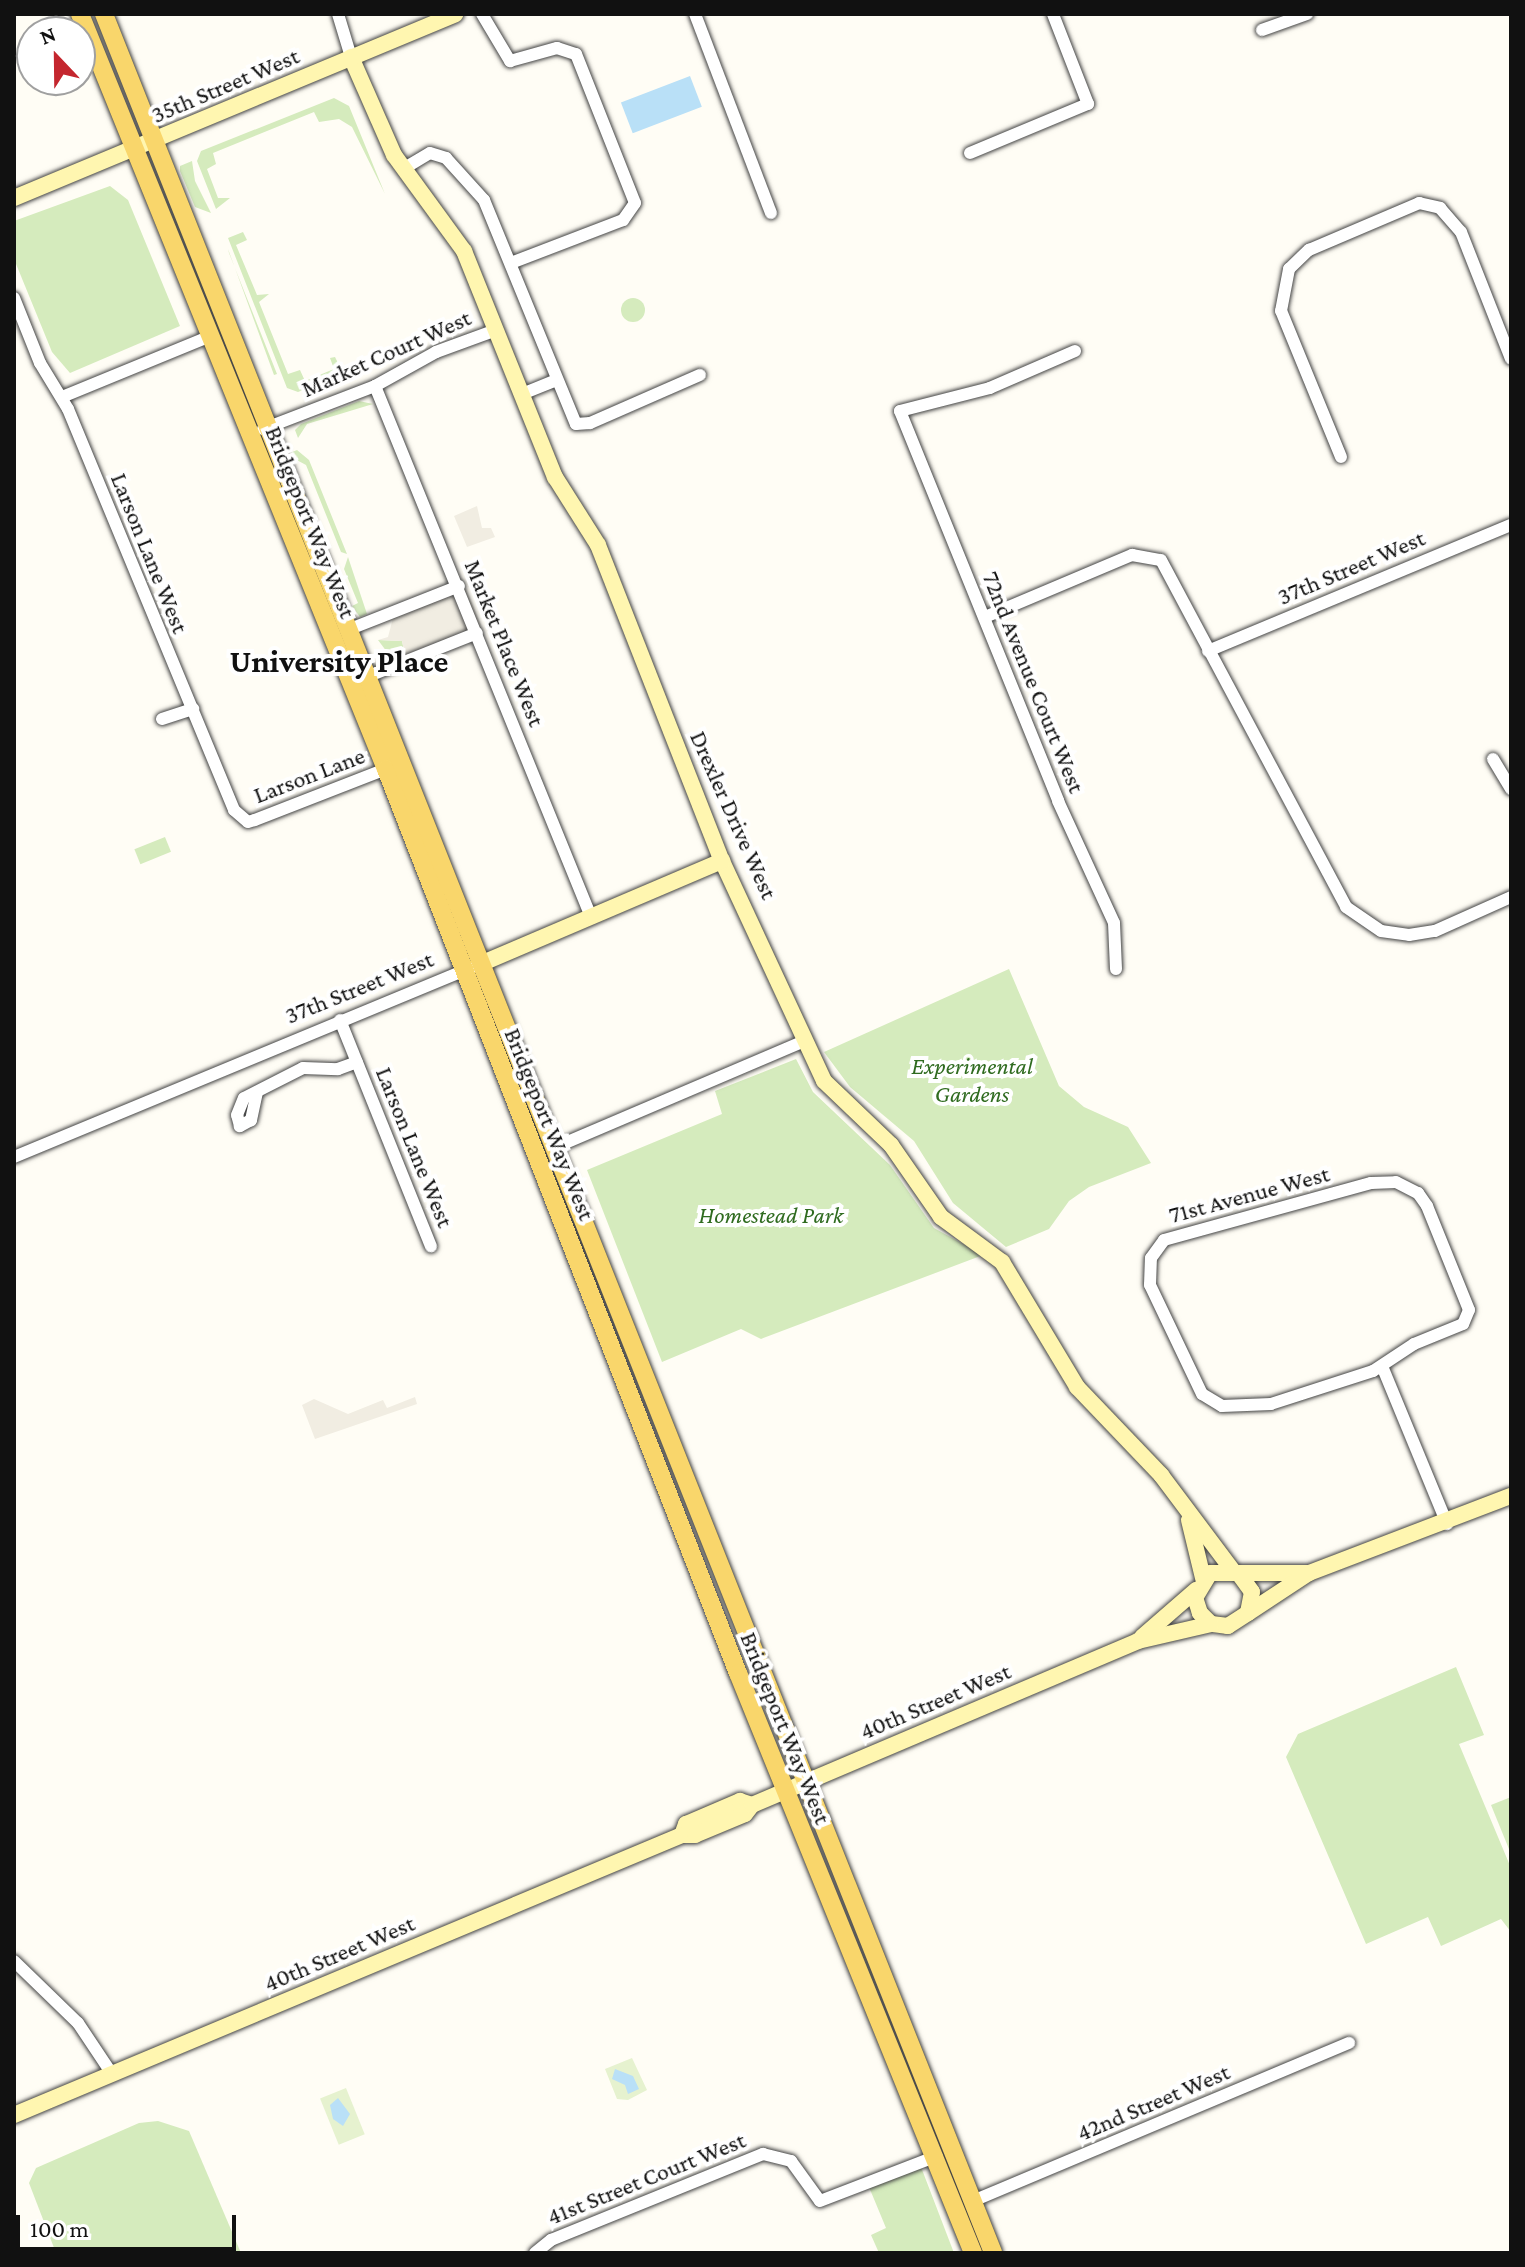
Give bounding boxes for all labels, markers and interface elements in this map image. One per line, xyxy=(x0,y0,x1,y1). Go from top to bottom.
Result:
north arrow xyxy=(16,16,96,96)
text: N xyxy=(36,21,59,50)
street label: 35th Street West xyxy=(147,41,303,129)
street label: Market Court West xyxy=(297,303,475,403)
street label: Bridgeport Way West xyxy=(259,422,363,622)
street label: Larson Lane West xyxy=(105,469,195,637)
street label: 37th Street West xyxy=(1273,523,1429,611)
street label: Market Place West xyxy=(459,556,551,730)
street label: 72nd Avenue Court West xyxy=(976,567,1092,797)
district label: University Place xyxy=(230,642,448,680)
street label: Drexler Drive West xyxy=(684,726,784,904)
street label: Larson Lane xyxy=(249,741,369,809)
street label: 37th Street West xyxy=(281,944,437,1030)
street label: Bridgeport Way West xyxy=(498,1024,602,1224)
park label: Experimental Gardens xyxy=(911,1052,1033,1108)
street label: Larson Lane West xyxy=(370,1063,460,1231)
street label: 71st Avenue West xyxy=(1166,1159,1332,1229)
park label: Homestead Park xyxy=(699,1201,843,1229)
street label: Bridgeport Way West xyxy=(734,1628,838,1828)
street label: 40th Street West xyxy=(855,1656,1015,1746)
street label: 40th Street West xyxy=(259,1908,419,1998)
street label: 42nd Street West xyxy=(1072,2057,1234,2147)
street label: 41st Street Court West xyxy=(543,2125,749,2231)
scale bar xyxy=(20,2199,240,2249)
text: 100 m xyxy=(30,2215,89,2242)

